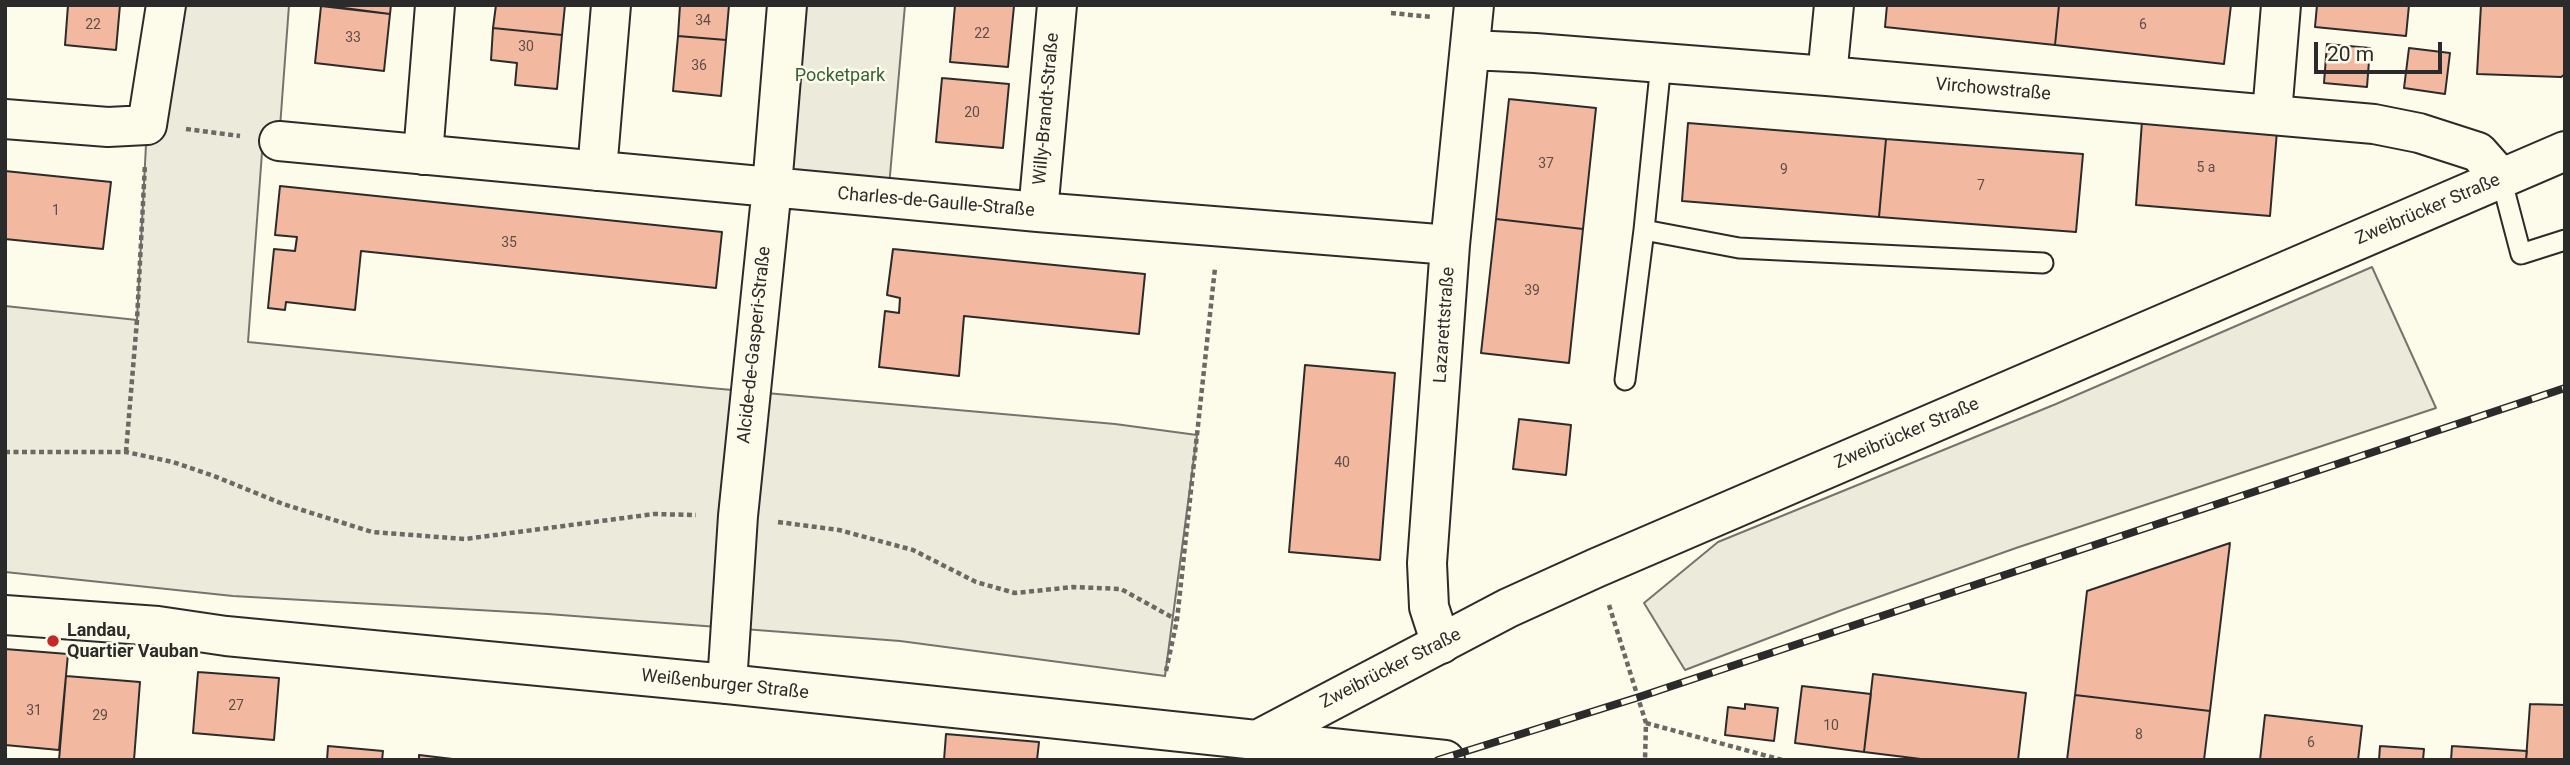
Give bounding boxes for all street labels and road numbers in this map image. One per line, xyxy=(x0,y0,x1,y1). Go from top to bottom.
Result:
street label: Willy-Brandt-Straße xyxy=(1030,32,1064,186)
street label: Virchowstraße xyxy=(1934,74,2052,106)
street label: Zweibrücker Straße xyxy=(2352,170,2504,250)
street label: Charles-de-Gaulle-Straße xyxy=(836,184,1036,222)
street label: Alcide-de-Gasperi-Straße xyxy=(734,245,776,445)
street label: Lazarettstraße xyxy=(1430,266,1460,384)
street label: Zweibrücker Straße xyxy=(1831,394,1983,474)
street label: Zweibrücker Straße xyxy=(1317,624,1465,714)
street label: Weißenburger Straße xyxy=(640,665,810,705)

